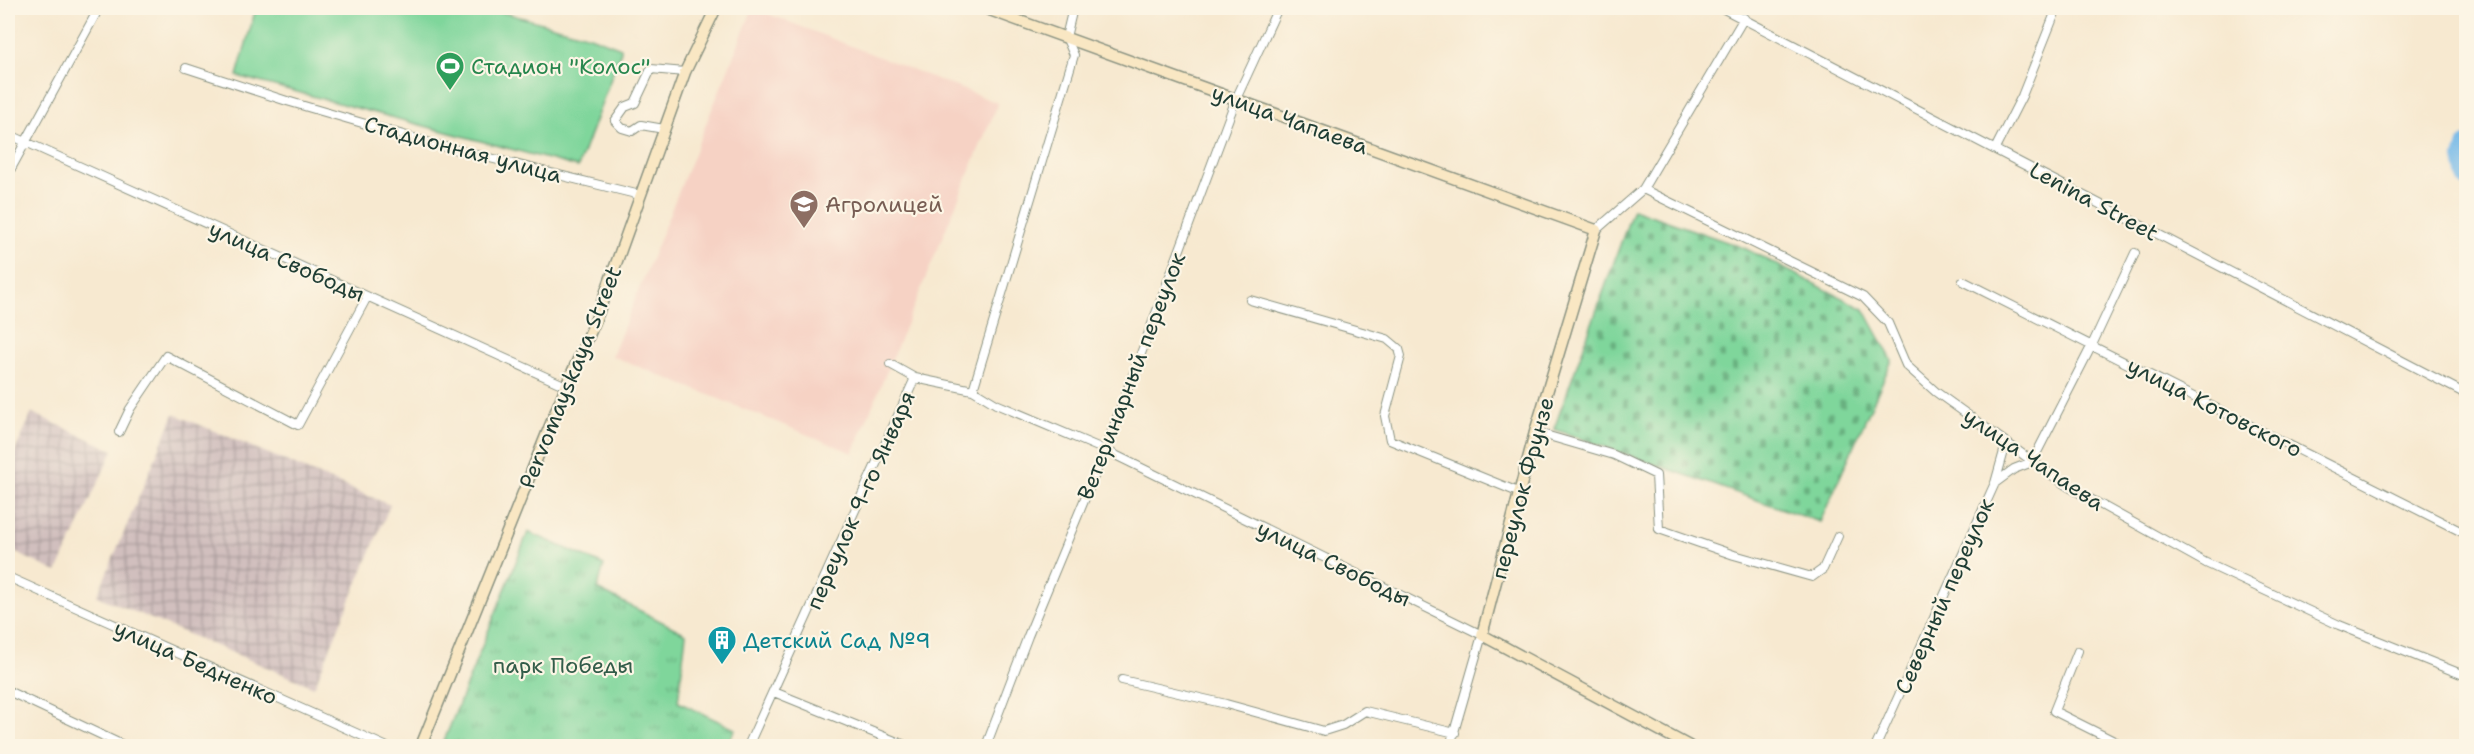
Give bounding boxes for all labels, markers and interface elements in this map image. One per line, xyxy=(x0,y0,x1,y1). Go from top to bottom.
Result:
sports icon: Стадион "Колос" xyxy=(434,50,466,92)
place label: Стадион "Колос" xyxy=(471,52,651,81)
street label: улица Чапаева xyxy=(1208,78,1372,161)
street label: Стадионная улица xyxy=(361,109,565,190)
street label: Lenina Street xyxy=(2024,155,2163,248)
school or university icon: Агролицей xyxy=(788,188,820,230)
place label: Агролицей xyxy=(825,190,943,219)
street label: улица Свободы xyxy=(204,214,369,309)
street label: Ветеринарный переулок xyxy=(1071,248,1192,504)
street label: Pervomayskaya Street xyxy=(512,261,628,493)
street label: улица Котовского xyxy=(2122,351,2307,464)
street label: переулок 9-го Января xyxy=(799,386,922,614)
street label: переулок Фрунзе xyxy=(1484,394,1561,582)
street label: улица Чапаева xyxy=(1957,401,2110,518)
street label: Северный переулок xyxy=(1888,493,2001,699)
street label: улица Свободы xyxy=(1252,514,1415,613)
street label: улица Бедненко xyxy=(109,613,282,712)
building icon: Детский Сад №9 xyxy=(706,624,738,666)
place label: Детский Сад №9 xyxy=(743,626,931,655)
park label: парк Победы xyxy=(493,651,633,680)

